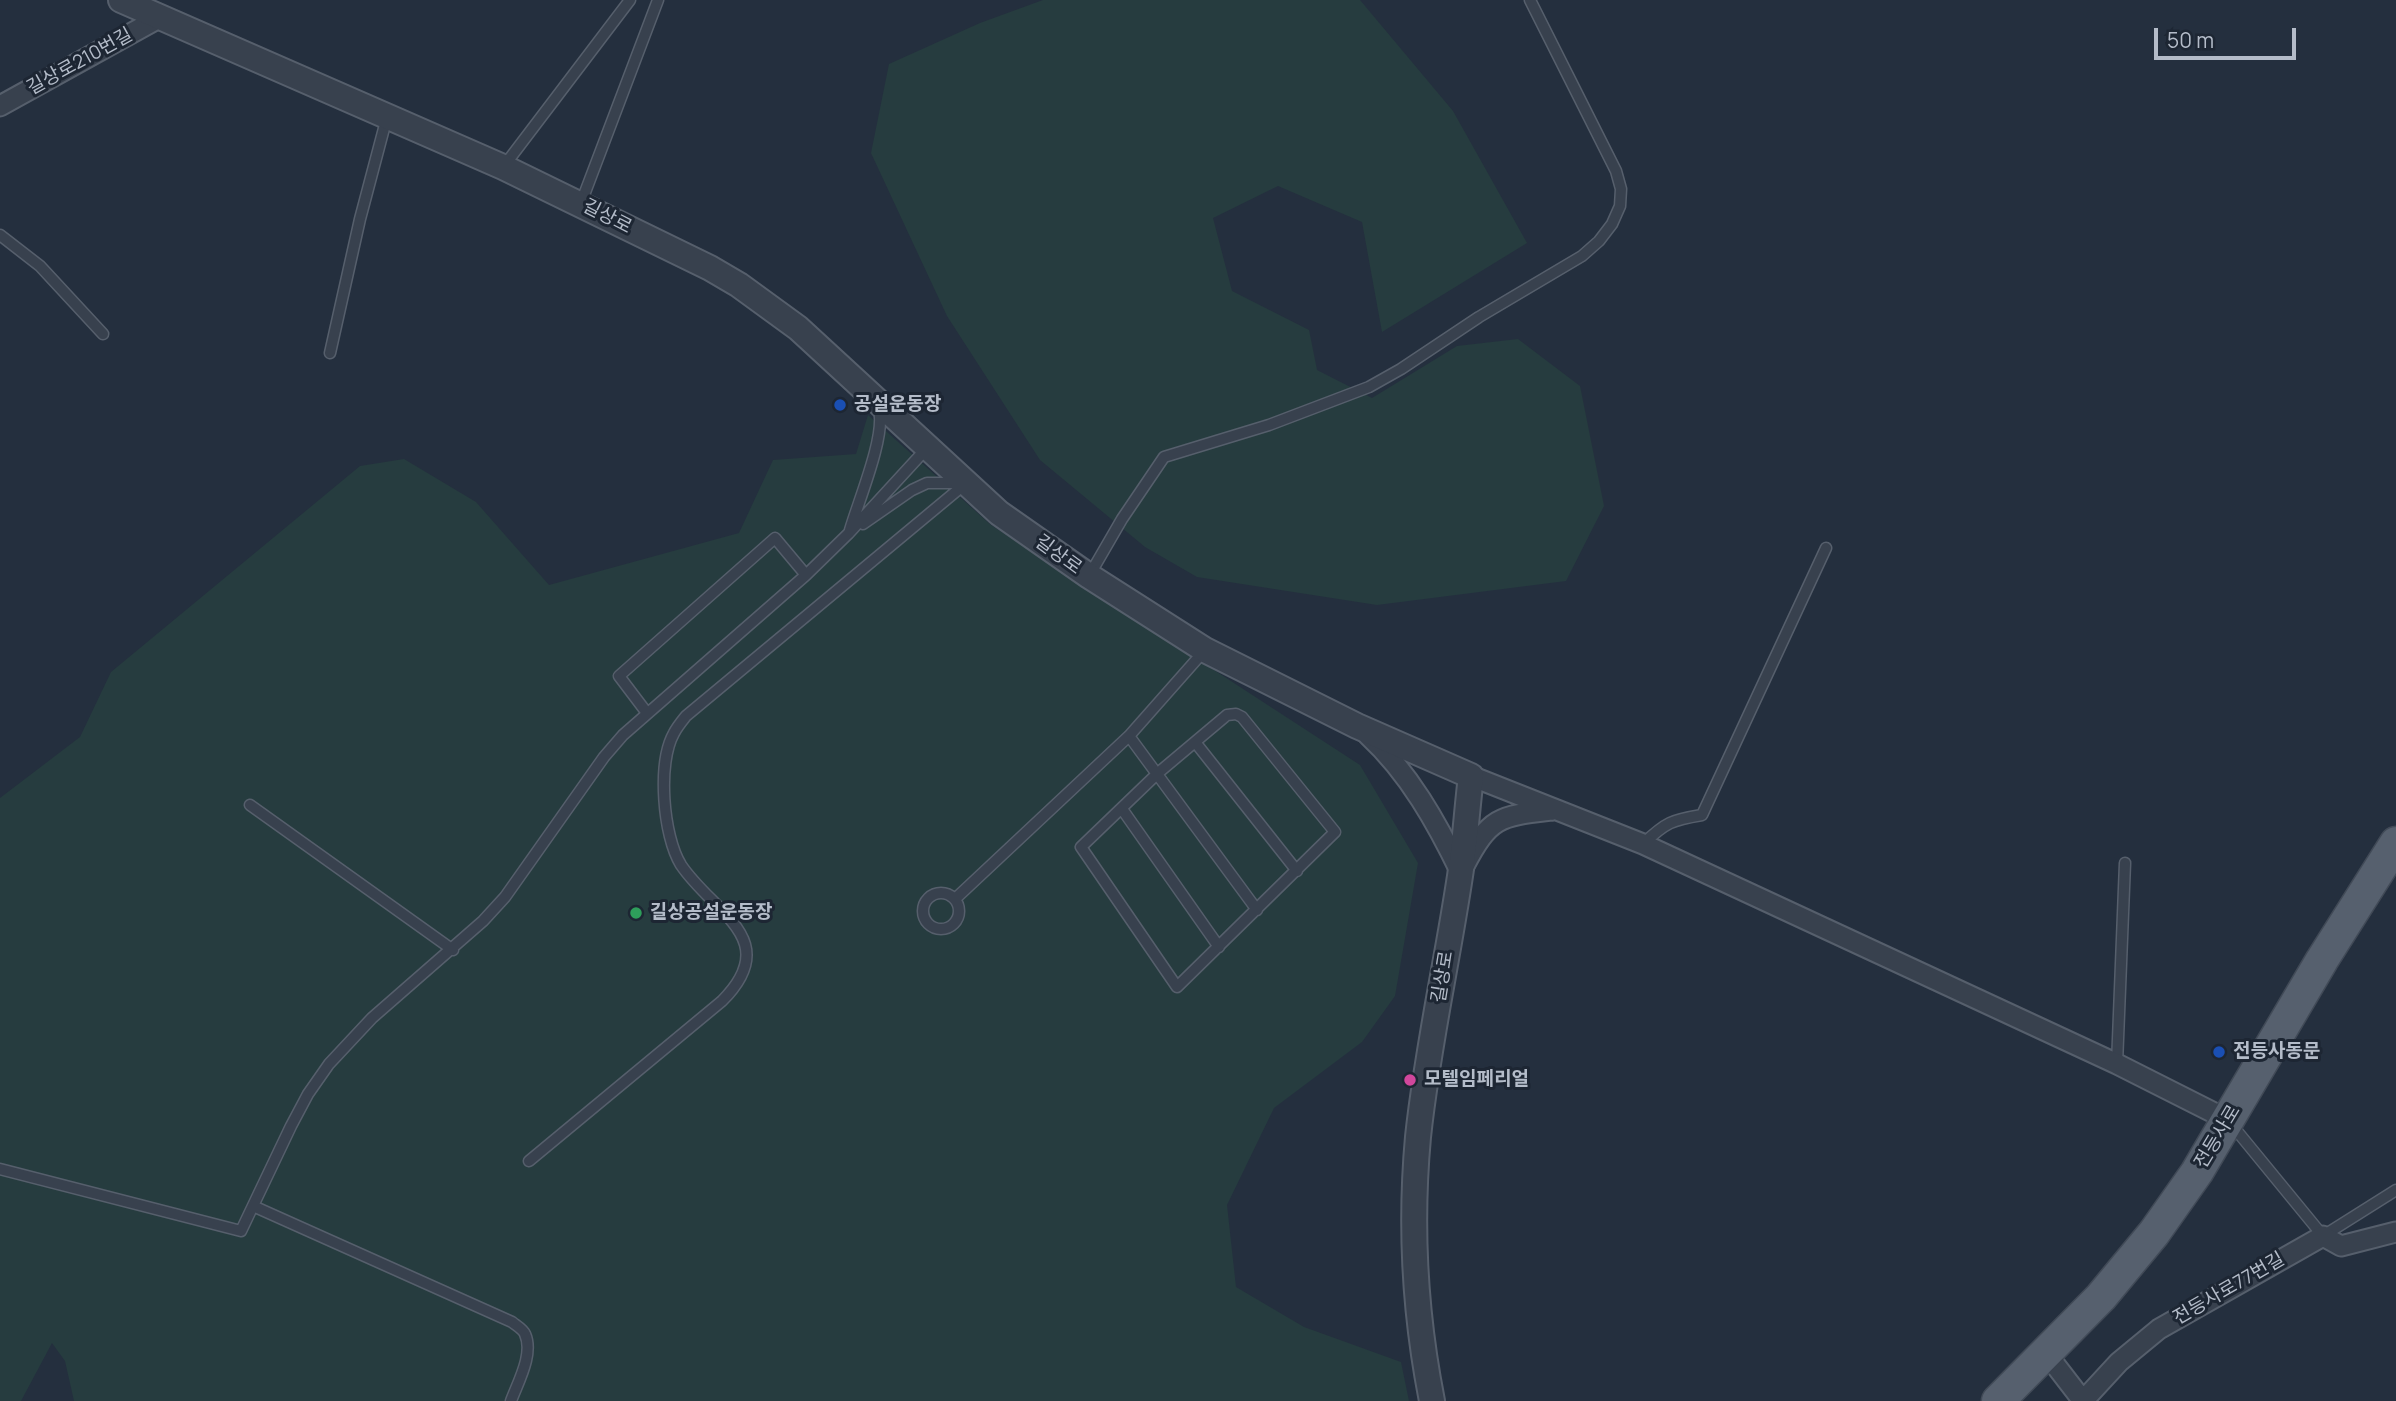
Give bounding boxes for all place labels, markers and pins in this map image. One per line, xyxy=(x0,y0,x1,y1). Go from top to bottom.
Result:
place label: 공설운동장 xyxy=(854,394,941,416)
marker: 공설운동장 xyxy=(832,397,848,413)
place label: 길상공설운동장 xyxy=(650,902,772,924)
marker: 길상공설운동장 xyxy=(628,905,644,921)
place label: 전등사동문 xyxy=(2233,1041,2320,1063)
marker: 전등사동문 xyxy=(2211,1044,2227,1060)
place label: 모텔임페리얼 xyxy=(1424,1069,1529,1091)
marker: 모텔임페리얼 xyxy=(1402,1072,1418,1088)

